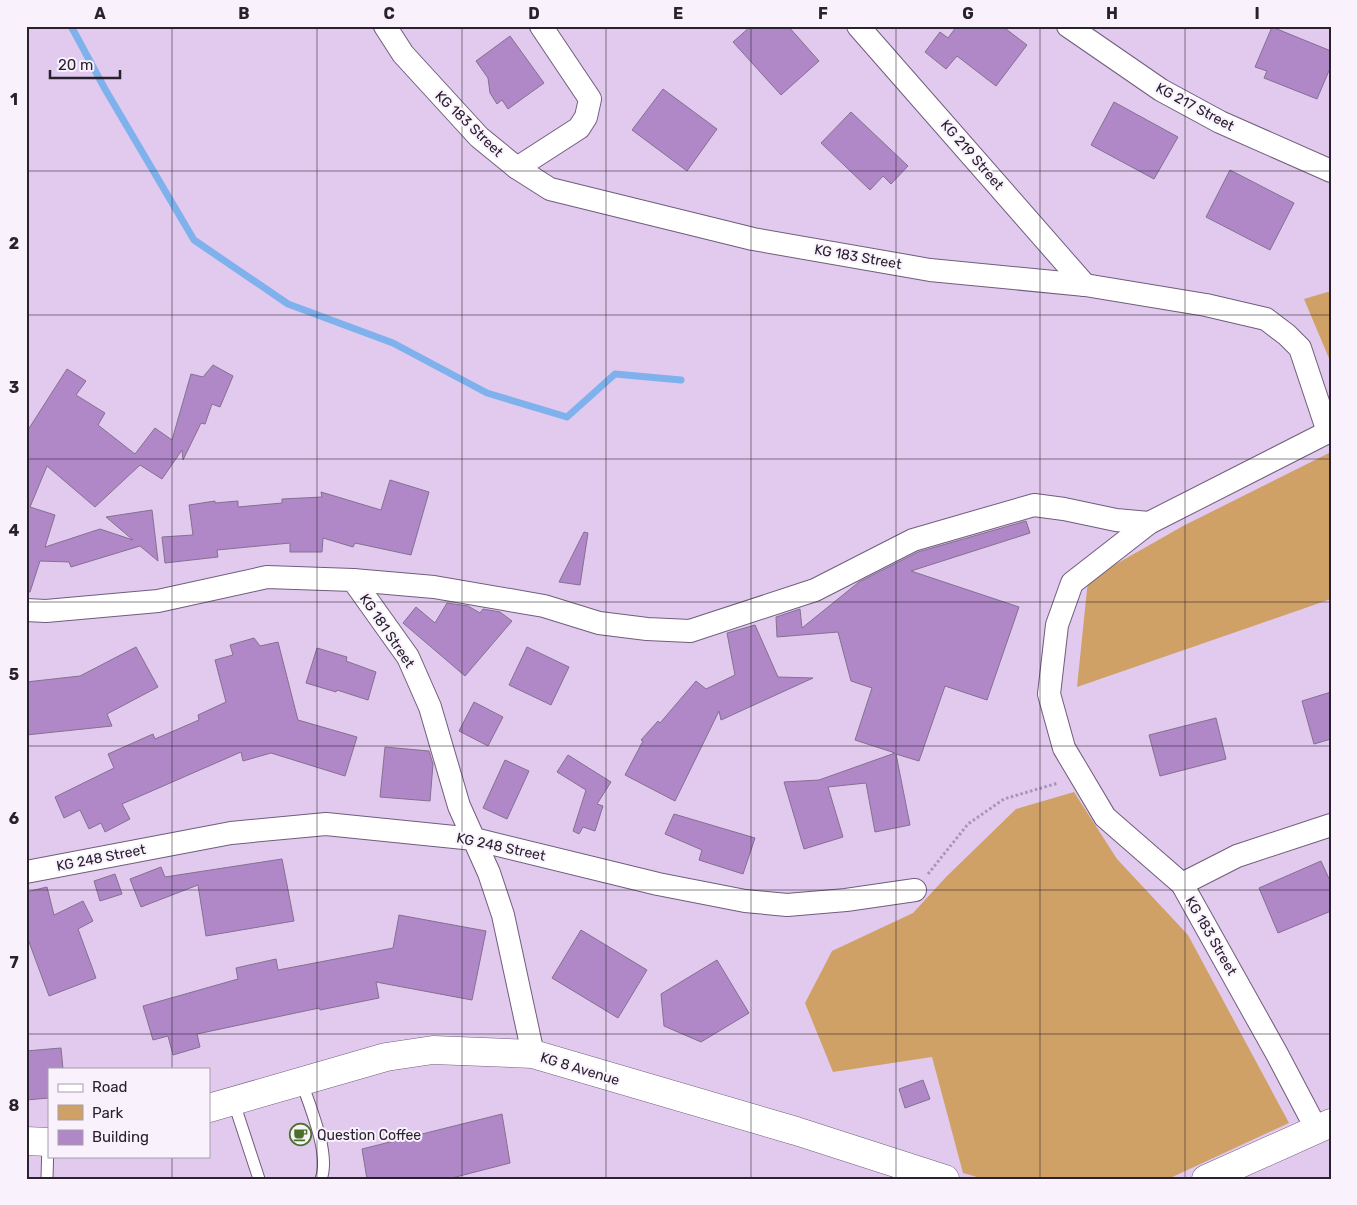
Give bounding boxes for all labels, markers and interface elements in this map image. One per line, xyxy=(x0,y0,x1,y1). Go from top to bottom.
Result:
text: A xyxy=(94,4,106,23)
text: B xyxy=(238,4,250,23)
text: C xyxy=(383,4,395,23)
text: D xyxy=(528,4,540,23)
text: E xyxy=(673,4,683,23)
text: F xyxy=(818,4,828,23)
text: G xyxy=(962,4,974,23)
text: H xyxy=(1106,4,1118,23)
text: I xyxy=(1254,4,1260,23)
scale bar xyxy=(50,48,120,80)
text: 20 m xyxy=(58,56,93,74)
street label: KG 217 Street xyxy=(1153,79,1237,135)
street label: KG 183 Street xyxy=(431,87,507,161)
text: 1 xyxy=(10,90,18,109)
street label: KG 219 Street xyxy=(937,116,1007,194)
text: 2 xyxy=(9,234,19,253)
street label: KG 183 Street xyxy=(813,241,903,273)
text: 3 xyxy=(9,378,19,397)
text: 4 xyxy=(9,521,20,540)
street label: KG 181 Street xyxy=(356,591,418,672)
text: 5 xyxy=(9,665,19,684)
text: 6 xyxy=(9,809,19,828)
street label: KG 248 Street xyxy=(455,829,548,865)
street label: KG 248 Street xyxy=(55,841,148,875)
street label: KG 183 Street xyxy=(1182,894,1241,979)
text: 7 xyxy=(9,953,19,972)
street label: KG 8 Avenue xyxy=(538,1049,622,1089)
legend xyxy=(48,1068,210,1158)
text: Road xyxy=(92,1078,128,1096)
text: 8 xyxy=(9,1096,20,1115)
text: Park xyxy=(92,1104,123,1122)
cafe icon: Question Coffee xyxy=(289,1123,313,1147)
place label: Question Coffee xyxy=(317,1127,421,1144)
text: Building xyxy=(92,1128,149,1146)

